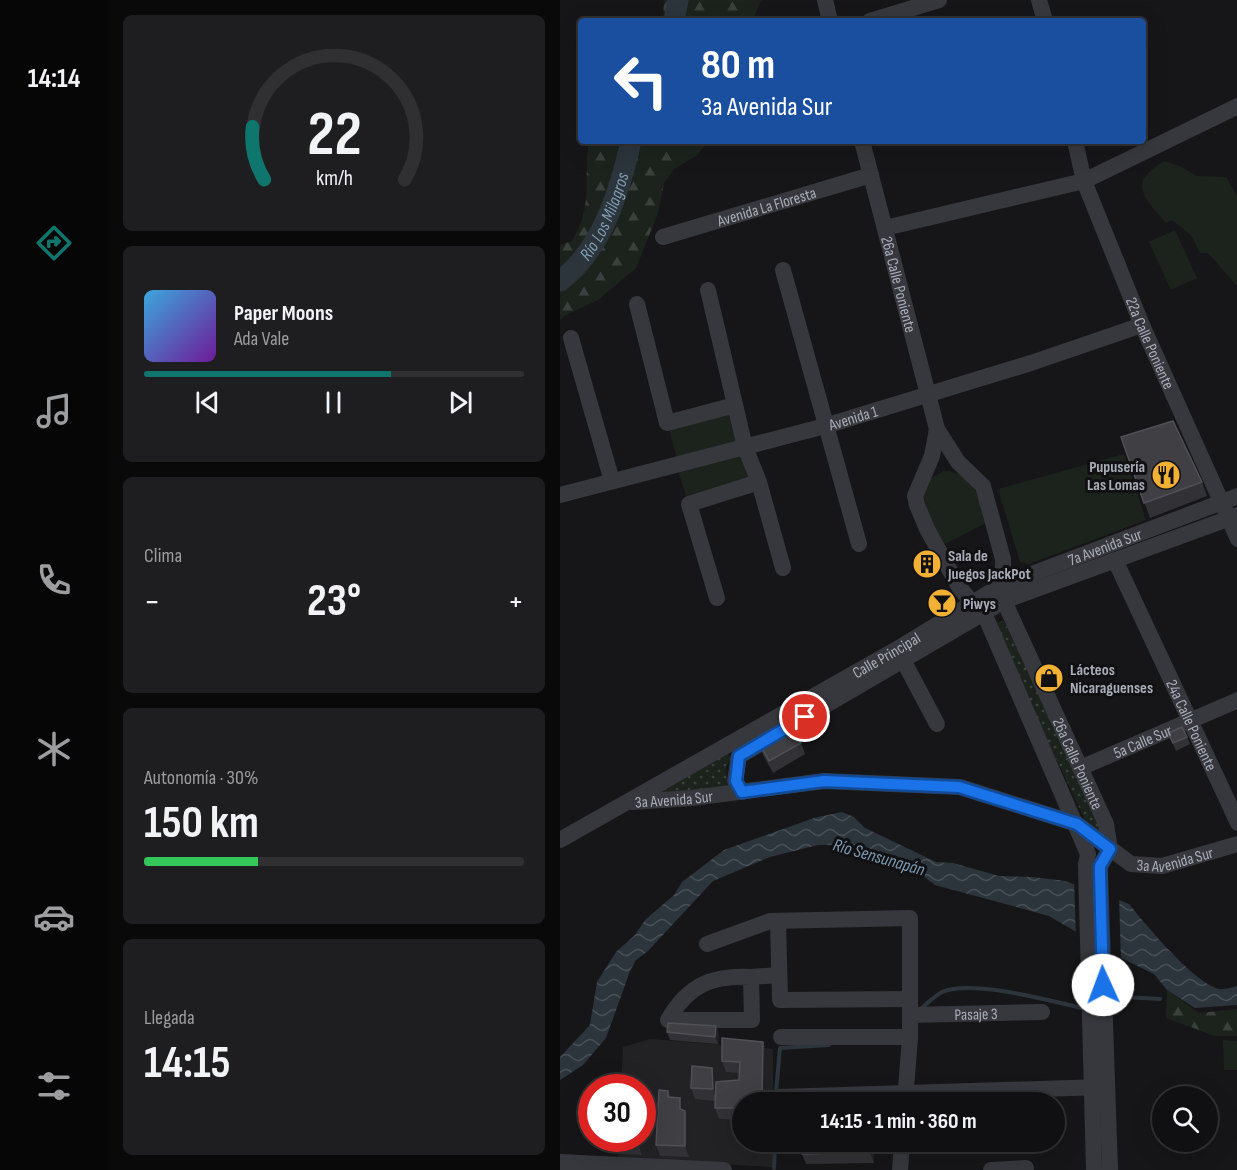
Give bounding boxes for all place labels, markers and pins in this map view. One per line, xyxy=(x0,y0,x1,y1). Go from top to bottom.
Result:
place label: Pupusería Las Lomas xyxy=(1087,458,1145,495)
restaurant icon: Pupusería Las Lomas xyxy=(1150,459,1182,491)
place label: Sala de Juegos JackPot xyxy=(947,547,1031,584)
building icon: Sala de Juegos JackPot xyxy=(911,548,943,580)
bar icon: Piwys xyxy=(926,587,958,619)
place label: Piwys xyxy=(963,595,996,614)
place label: Lácteos Nicaraguenses xyxy=(1070,661,1153,698)
shop icon: Lácteos Nicaraguenses xyxy=(1033,662,1065,694)
pin xyxy=(779,691,830,742)

